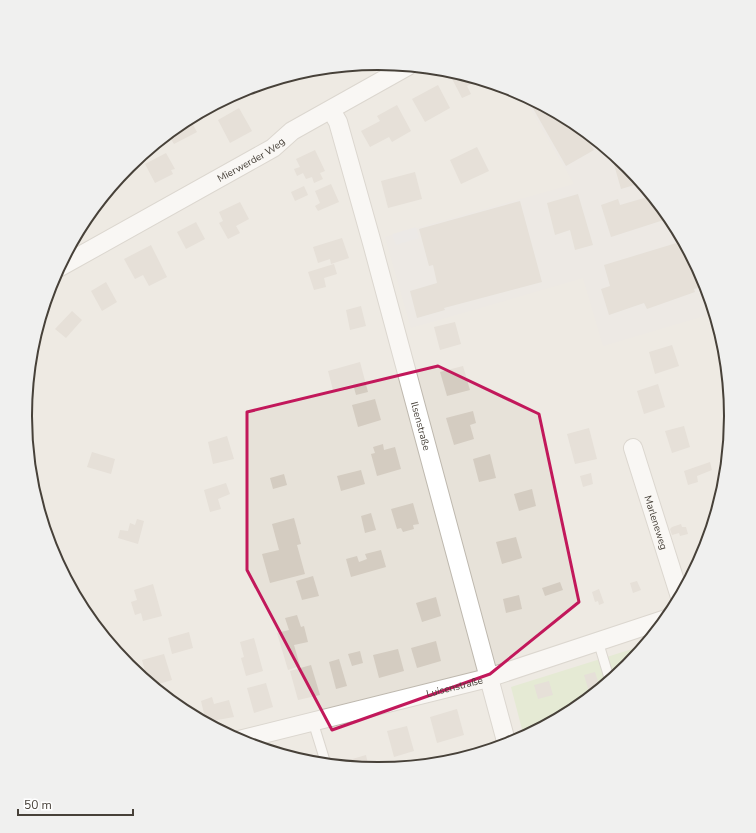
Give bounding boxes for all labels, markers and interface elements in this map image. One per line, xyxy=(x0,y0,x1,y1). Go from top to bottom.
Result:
street label: Mierwerder Weg xyxy=(215,135,288,186)
street label: Ilsenstraße xyxy=(407,400,433,452)
street label: Marleneweg xyxy=(640,494,671,552)
street label: Luisenstraße xyxy=(425,674,484,701)
scale bar xyxy=(18,791,133,817)
text: 50 m xyxy=(24,797,52,813)

